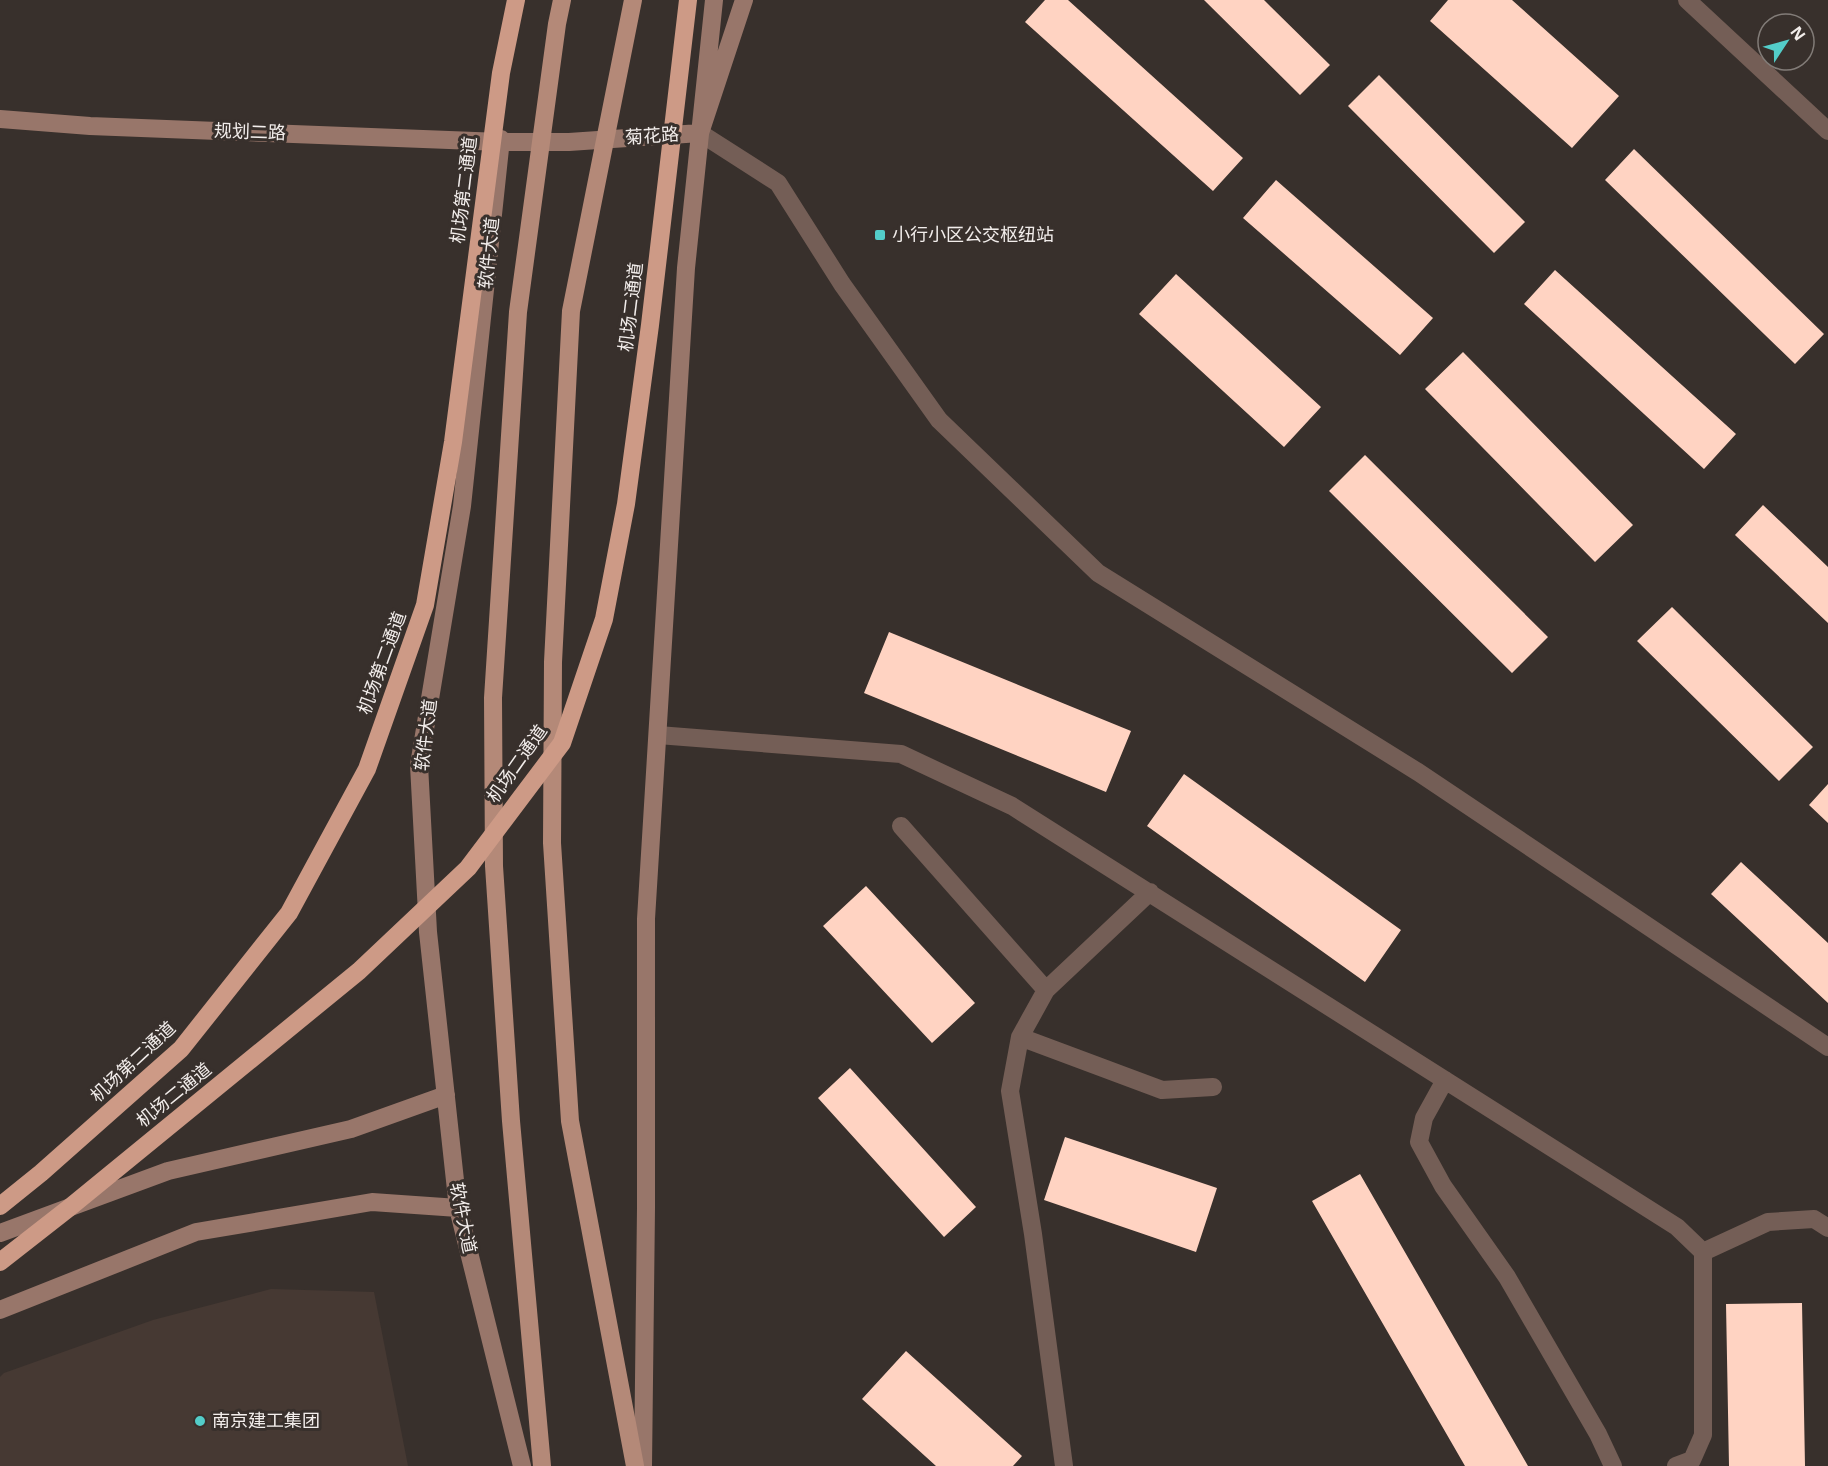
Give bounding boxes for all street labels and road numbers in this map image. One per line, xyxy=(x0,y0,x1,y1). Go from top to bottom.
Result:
street label: 规划二路 xyxy=(214,118,286,144)
street label: 菊花路 xyxy=(624,121,680,149)
street label: 机场第二通道 xyxy=(445,135,481,245)
street label: 软件大道 xyxy=(472,216,504,290)
street label: 机场二通道 xyxy=(613,261,647,353)
street label: 机场第二通道 xyxy=(351,608,411,718)
street label: 软件大道 xyxy=(409,698,441,772)
street label: 机场二通道 xyxy=(481,720,552,807)
street label: 机场第二通道 xyxy=(85,1016,180,1107)
street label: 机场二通道 xyxy=(131,1057,216,1132)
street label: 软件大道 xyxy=(445,1180,483,1255)

